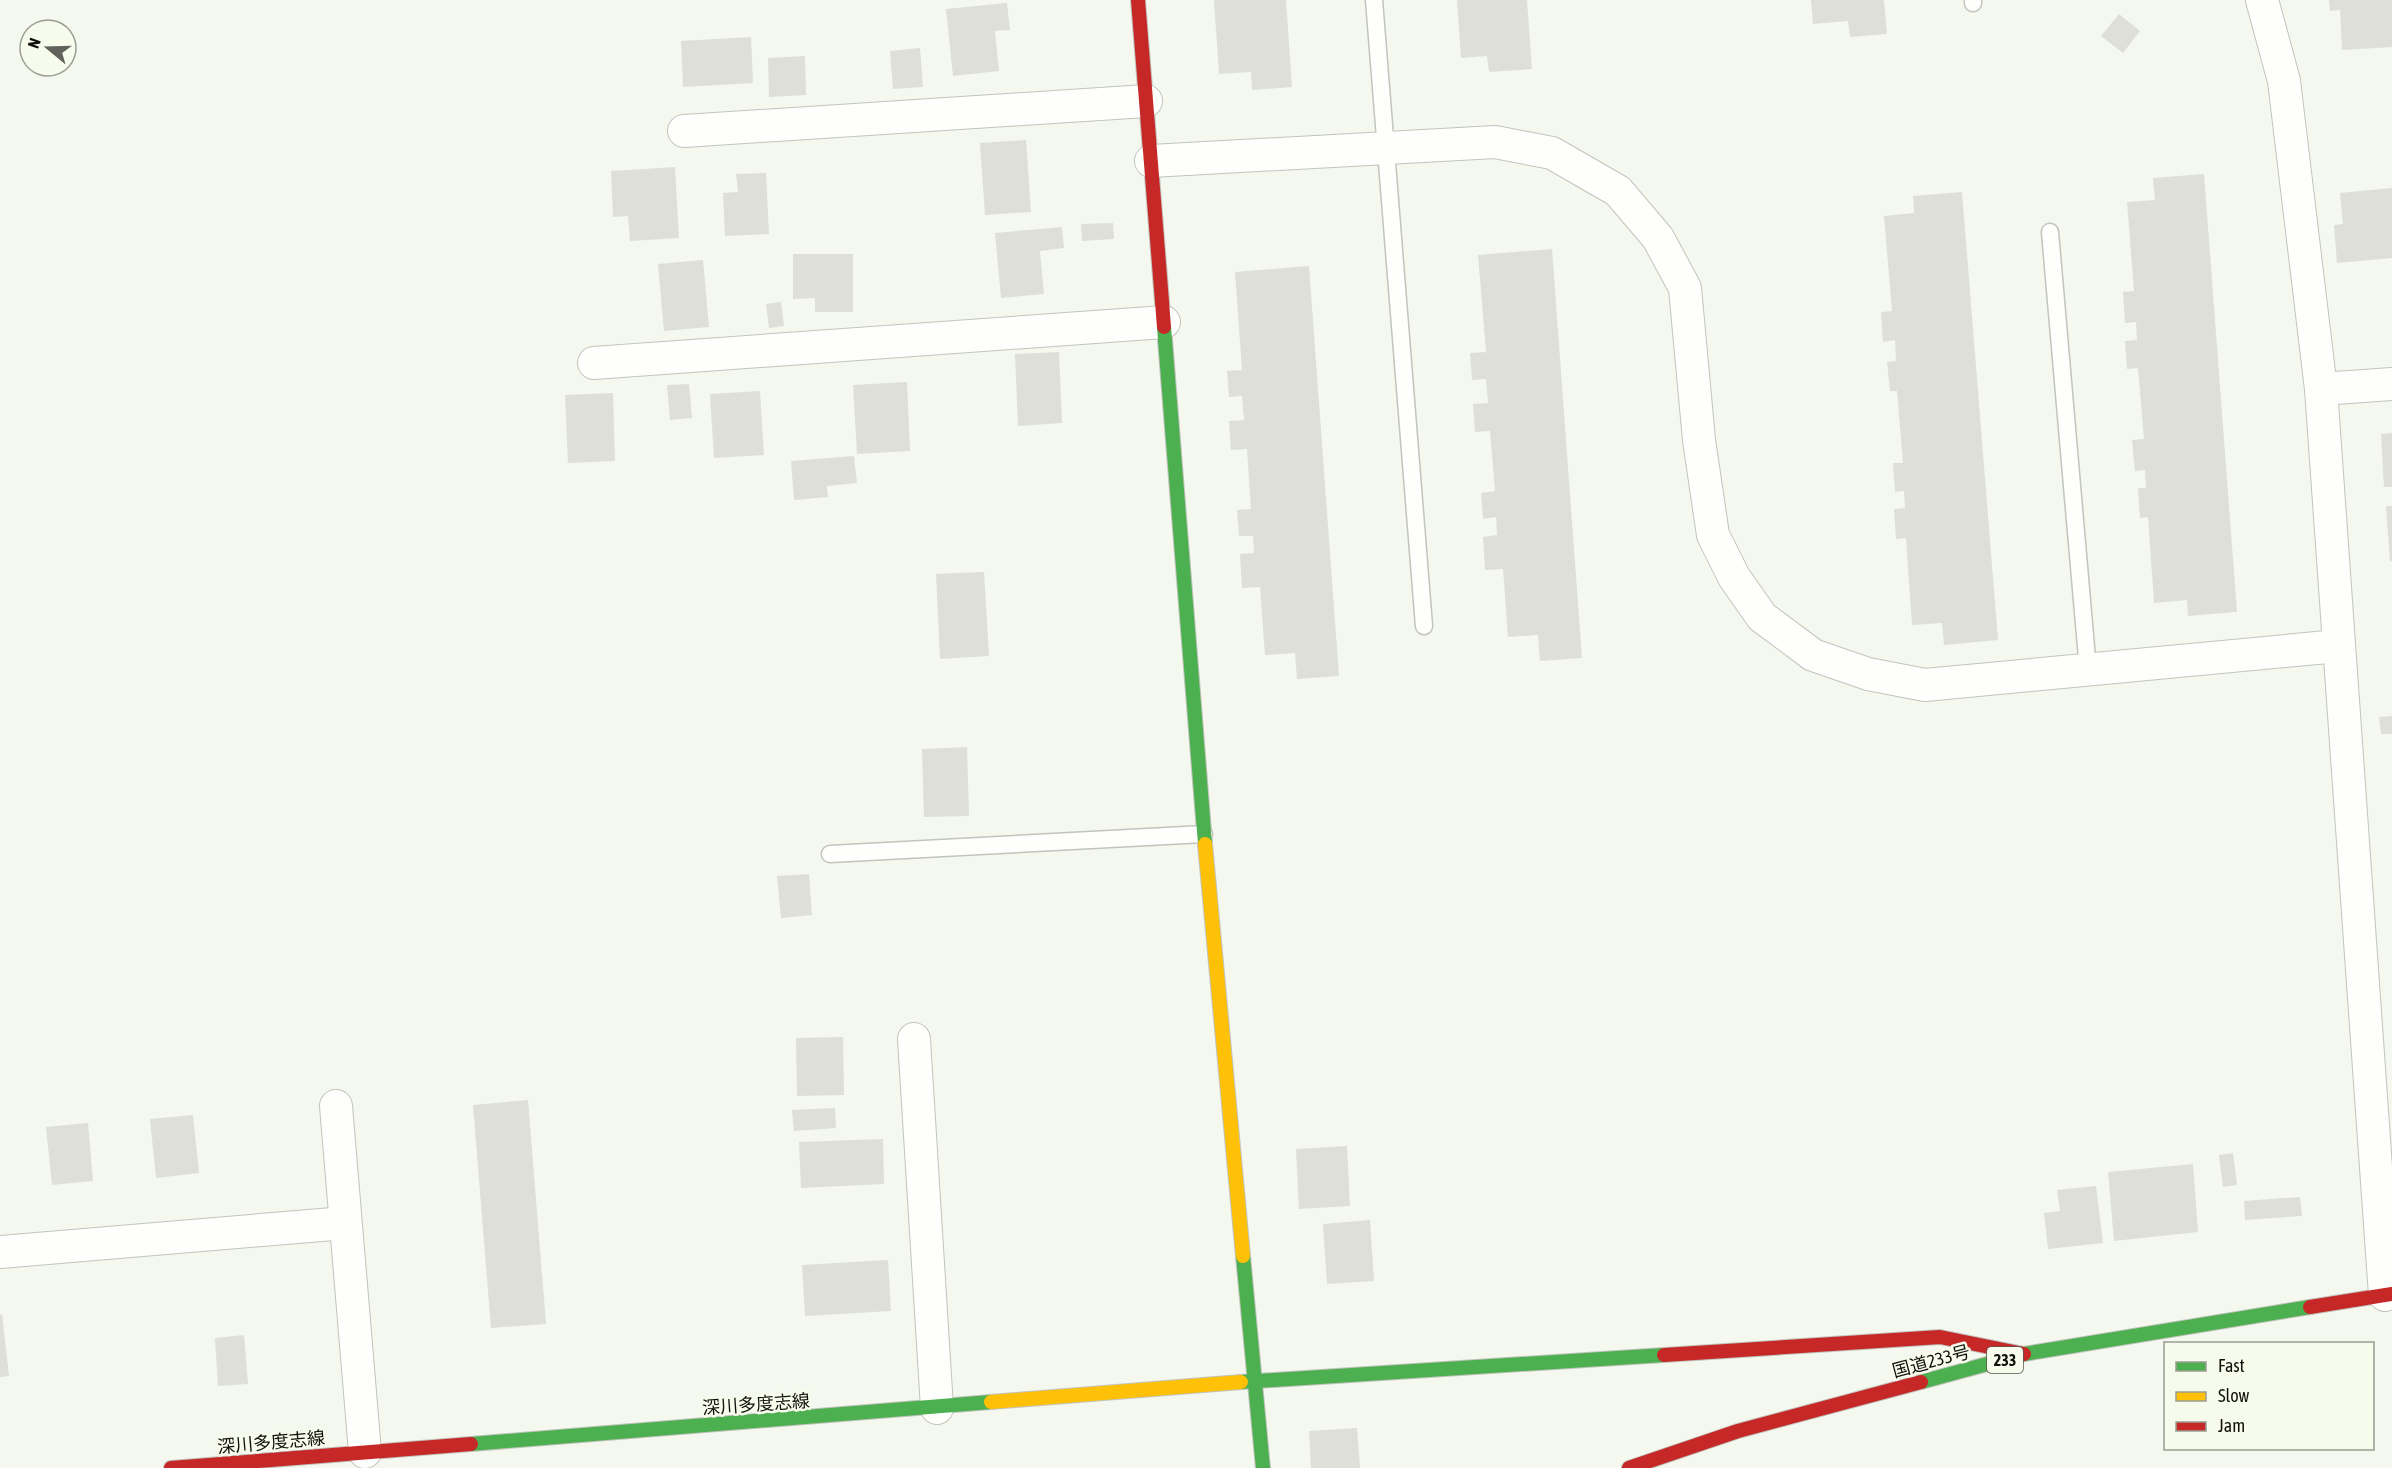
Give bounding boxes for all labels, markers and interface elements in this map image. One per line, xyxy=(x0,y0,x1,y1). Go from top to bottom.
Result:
north arrow xyxy=(18,18,78,78)
text: N xyxy=(24,36,44,51)
street label: 国道233号 xyxy=(1890,1341,1972,1381)
legend xyxy=(2164,1342,2374,1450)
road number: 233 xyxy=(1987,1347,2023,1373)
text: Fast xyxy=(2218,1355,2245,1376)
text: Slow xyxy=(2218,1385,2249,1406)
street label: 深川多度志線 xyxy=(701,1390,811,1418)
text: Jam xyxy=(2218,1415,2245,1436)
street label: 深川多度志線 xyxy=(216,1427,326,1457)

